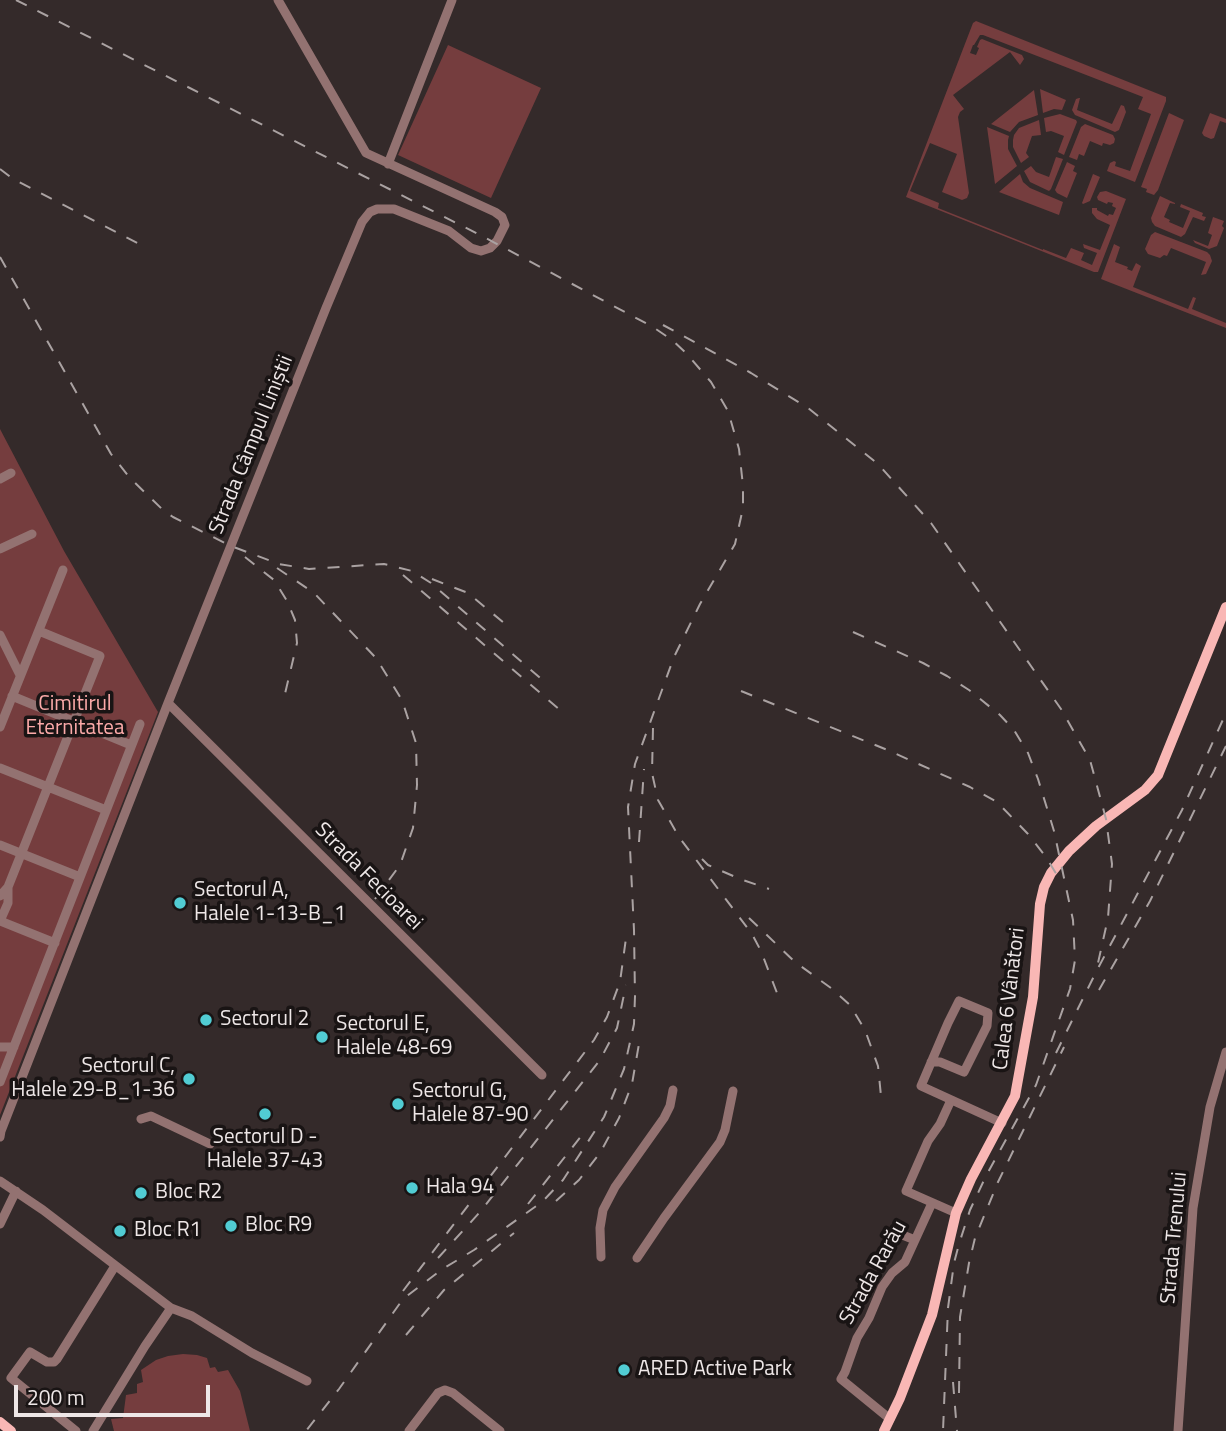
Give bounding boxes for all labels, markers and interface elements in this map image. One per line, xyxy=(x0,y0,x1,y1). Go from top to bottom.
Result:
street label: Strada Câmpul Liniștii xyxy=(205,352,299,538)
park label: Cimitirul Eternitatea xyxy=(26,692,124,742)
street label: Strada Fecioarei xyxy=(309,818,427,936)
place label: Sectorul A, Halele 1-13-B_1 xyxy=(194,878,346,928)
marker: Sectorul A, Halele 1-13-B_1 xyxy=(172,895,188,911)
street label: Calea 6 Vânători xyxy=(989,926,1031,1072)
place label: Sectorul 2 xyxy=(220,1007,309,1033)
marker: Sectorul 2 xyxy=(198,1012,214,1028)
place label: Sectorul E, Halele 48-69 xyxy=(336,1012,452,1062)
marker: Sectorul E, Halele 48-69 xyxy=(314,1029,330,1045)
place label: Sectorul C, Halele 29-B_1-36 xyxy=(11,1054,175,1104)
marker: Sectorul C, Halele 29-B_1-36 xyxy=(181,1071,197,1087)
place label: Sectorul G, Halele 87-90 xyxy=(412,1079,528,1129)
marker: Sectorul G, Halele 87-90 xyxy=(390,1096,406,1112)
marker: Sectorul D - Halele 37-43 xyxy=(257,1106,273,1122)
place label: Sectorul D - Halele 37-43 xyxy=(207,1125,323,1175)
street label: Strada Trenului xyxy=(1157,1171,1193,1305)
place label: Hala 94 xyxy=(426,1175,494,1201)
place label: Bloc R2 xyxy=(155,1180,222,1206)
marker: Hala 94 xyxy=(404,1180,420,1196)
marker: Bloc R2 xyxy=(133,1185,149,1201)
place label: Bloc R9 xyxy=(245,1213,312,1239)
street label: Strada Rarău xyxy=(835,1217,913,1329)
place label: Bloc R1 xyxy=(134,1218,201,1244)
marker: Bloc R9 xyxy=(223,1218,239,1234)
marker: Bloc R1 xyxy=(112,1223,128,1239)
place label: ARED Active Park xyxy=(638,1357,792,1383)
marker: ARED Active Park xyxy=(616,1362,632,1378)
scale bar xyxy=(18,1372,214,1416)
text: 200 m xyxy=(27,1381,84,1413)

